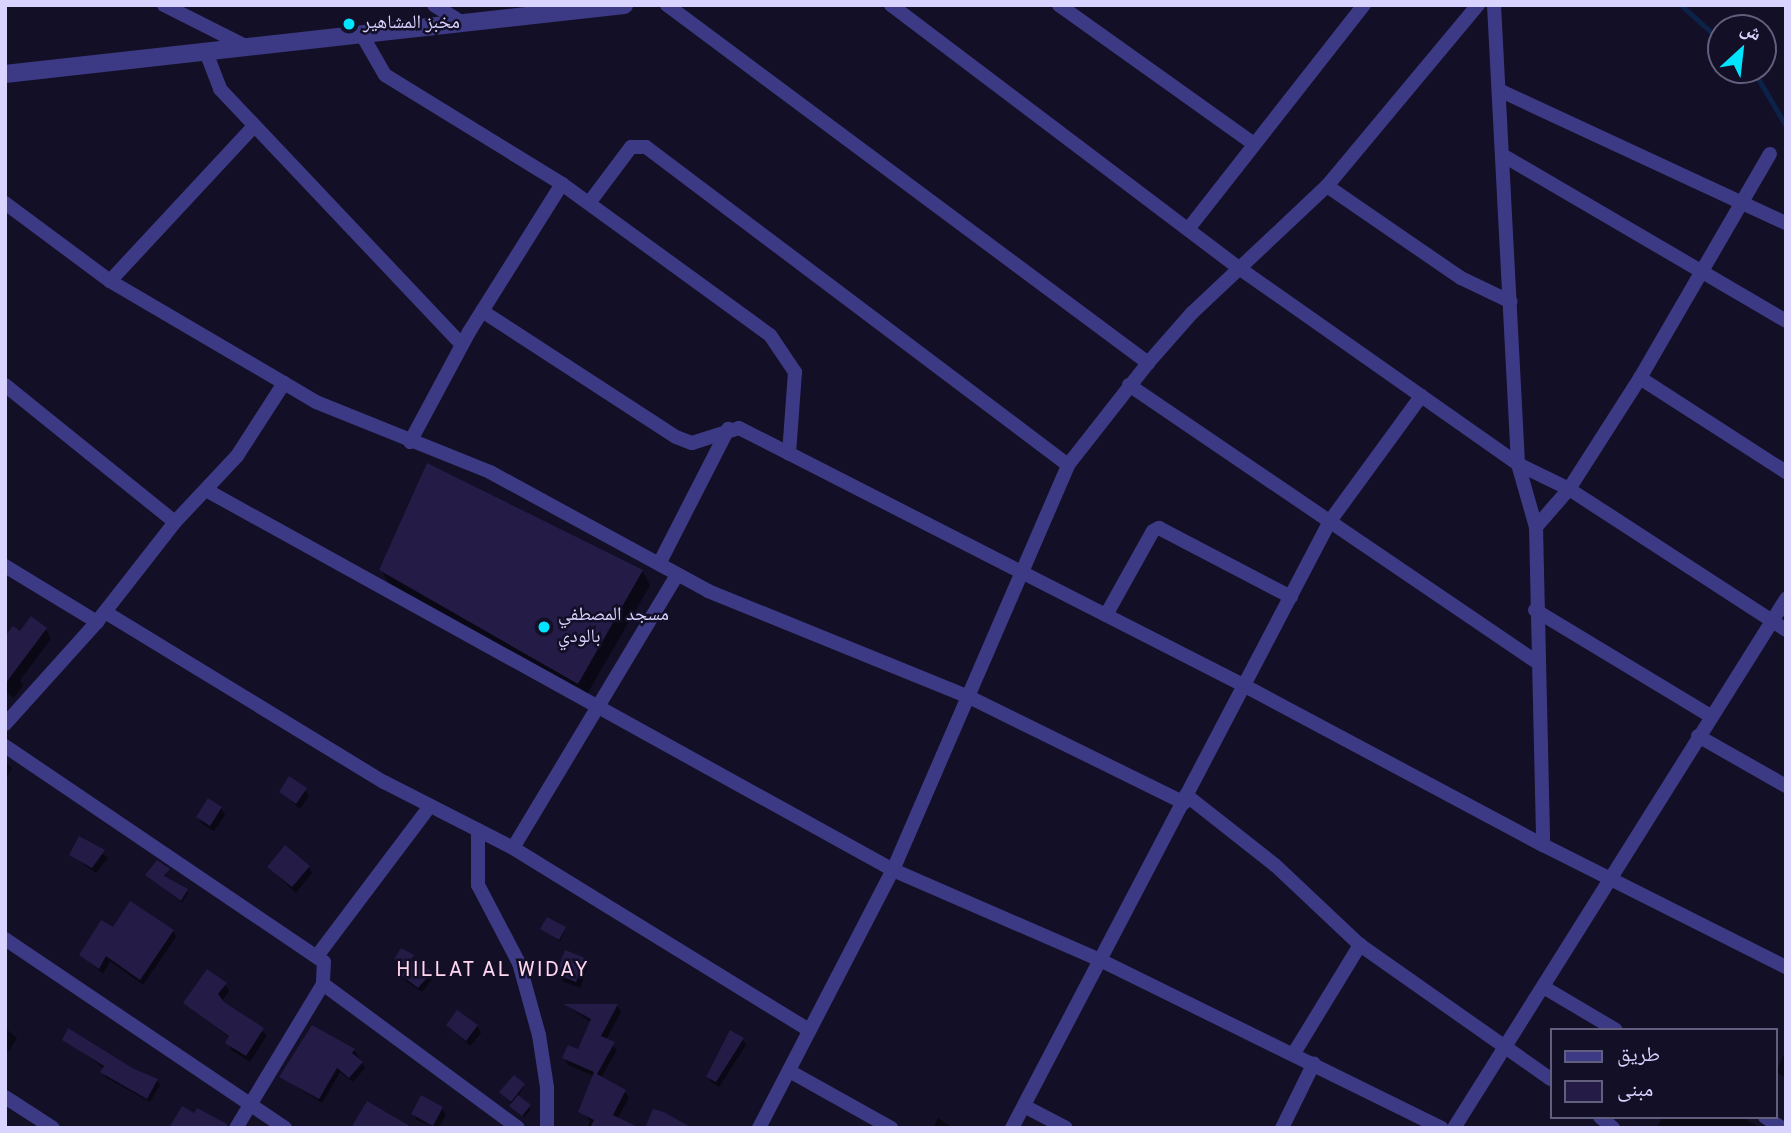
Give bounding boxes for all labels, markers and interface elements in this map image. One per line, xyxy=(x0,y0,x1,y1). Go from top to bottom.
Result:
place label: مخبز المشاهير xyxy=(363,13,460,35)
north arrow xyxy=(1707,14,1777,84)
marker: مخبز المشاهير xyxy=(341,16,357,32)
text: ش xyxy=(1736,17,1765,47)
place label: مسجد المصطفي بالودي xyxy=(558,605,669,649)
marker: مسجد المصطفي بالودي xyxy=(536,619,552,635)
district label: HILLAT AL WIDAY xyxy=(397,958,589,984)
legend xyxy=(1550,1028,1777,1119)
text: طريق xyxy=(1617,1042,1660,1069)
text: مبنى xyxy=(1617,1077,1653,1104)

